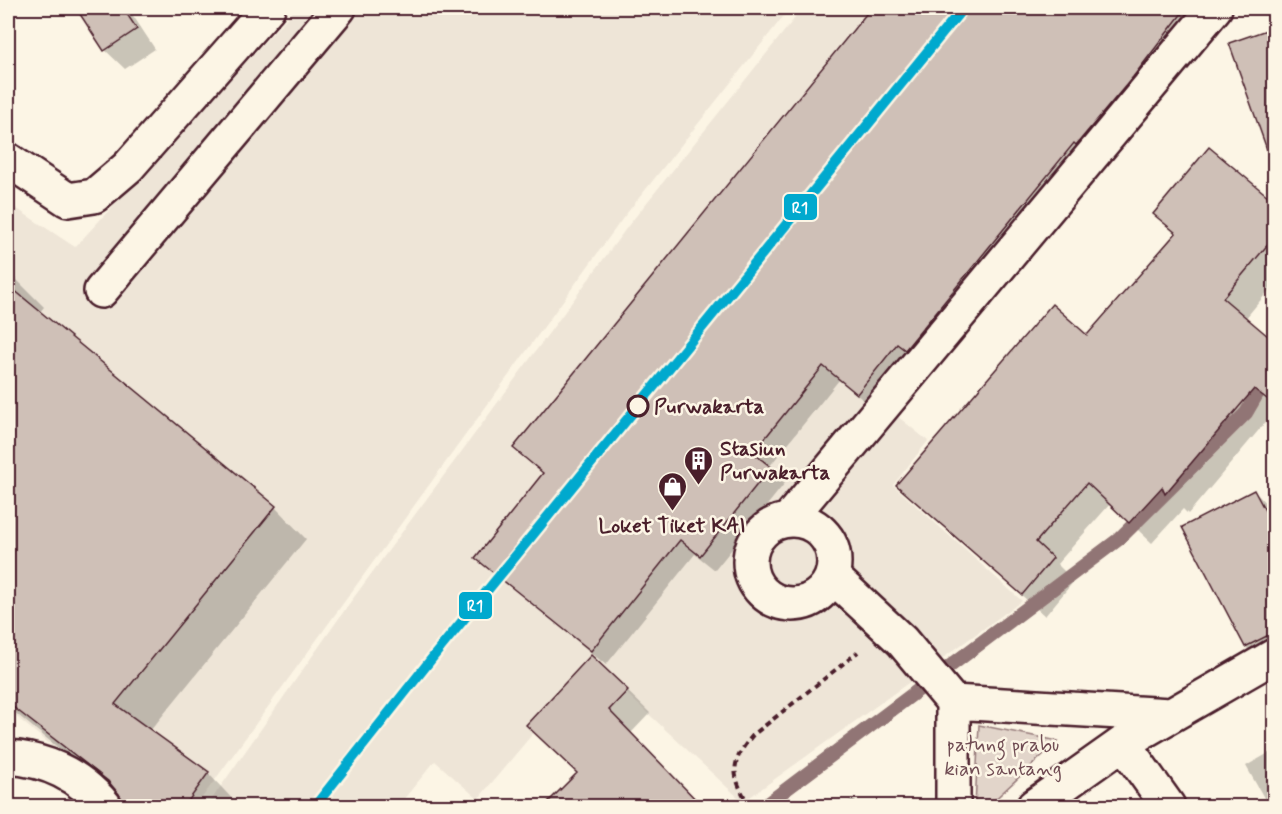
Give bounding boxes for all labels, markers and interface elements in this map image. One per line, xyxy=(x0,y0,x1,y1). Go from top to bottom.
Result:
line badge: R1 xyxy=(783,193,818,221)
text: R1 xyxy=(792,198,808,219)
place label: Purwakarta xyxy=(654,393,765,421)
marker: Purwakarta xyxy=(627,395,649,417)
place label: Stasiun Purwakarta xyxy=(720,435,831,487)
building icon: Stasiun Purwakarta xyxy=(683,444,715,486)
shop icon: Loket Tiket KAI xyxy=(656,470,688,512)
place label: Loket Tiket KAI xyxy=(598,512,746,540)
line badge: R1 xyxy=(458,591,493,620)
text: R1 xyxy=(467,596,483,617)
park label: patung prabu kian santang xyxy=(944,731,1062,783)

